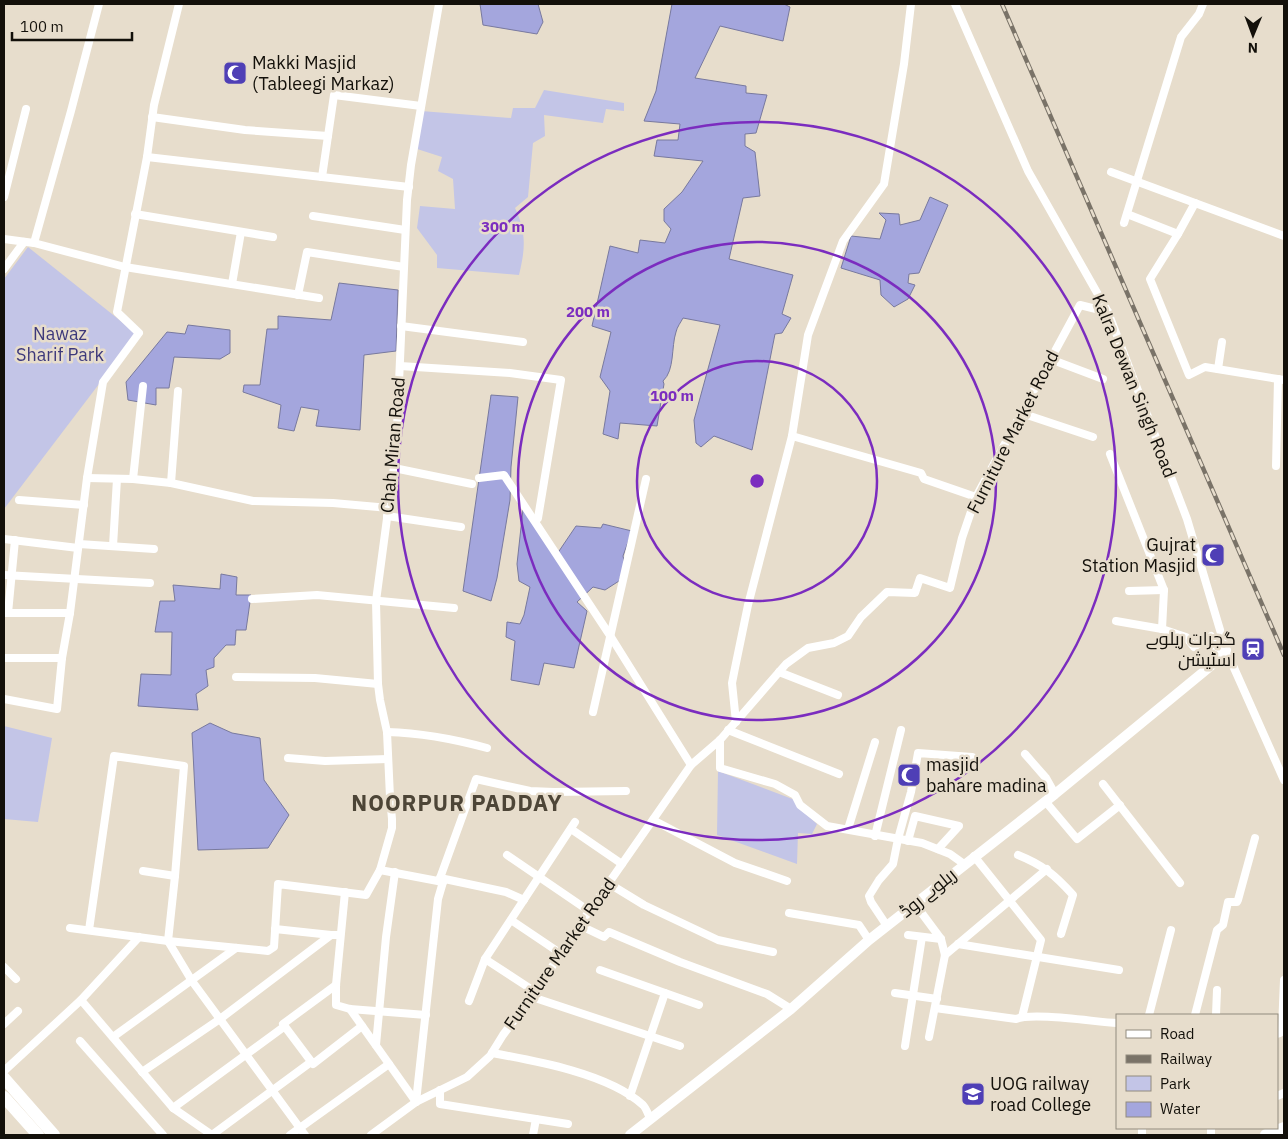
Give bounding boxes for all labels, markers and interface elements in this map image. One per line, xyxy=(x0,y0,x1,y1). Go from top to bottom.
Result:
scale bar xyxy=(12,10,132,42)
north arrow xyxy=(1228,10,1278,60)
text: 100 m xyxy=(20,17,64,36)
text: N xyxy=(1248,39,1258,57)
place label: Makki Masjid (Tableegi Markaz) xyxy=(252,51,395,95)
mosque icon: Makki Masjid (Tableegi Markaz) xyxy=(222,60,248,86)
text: 300 m xyxy=(481,217,525,236)
street label: Kalra Dewan Singh Road xyxy=(1087,291,1182,481)
text: 200 m xyxy=(566,302,610,321)
park label: Nawaz Sharif Park xyxy=(16,322,104,366)
street label: Furniture Market Road xyxy=(961,346,1064,517)
street label: Chah Miran Road xyxy=(375,376,410,514)
text: 100 m xyxy=(650,386,694,405)
centre of rings xyxy=(748,472,766,490)
place label: Gujrat Station Masjid xyxy=(1082,533,1196,577)
mosque icon: Gujrat Station Masjid xyxy=(1200,542,1226,568)
place label: گجرات ریلوے اسٹیشن xyxy=(1146,627,1236,671)
station icon: گجرات ریلوے اسٹیشن xyxy=(1240,636,1266,662)
place label: masjid bahare madina xyxy=(926,753,1047,797)
mosque icon: masjid bahare madina xyxy=(896,762,922,788)
district label: NOORPUR PADDAY xyxy=(351,788,563,817)
street label: ریلوے روڈ xyxy=(895,863,961,922)
street label: Furniture Market Road xyxy=(498,873,621,1034)
legend xyxy=(1116,1014,1278,1129)
text: Road xyxy=(1160,1024,1195,1043)
text: Railway xyxy=(1160,1049,1213,1068)
place label: UOG railway road College xyxy=(990,1072,1091,1116)
text: Park xyxy=(1160,1074,1190,1093)
school or university icon: UOG railway road College xyxy=(960,1081,986,1107)
text: Water xyxy=(1160,1099,1201,1118)

